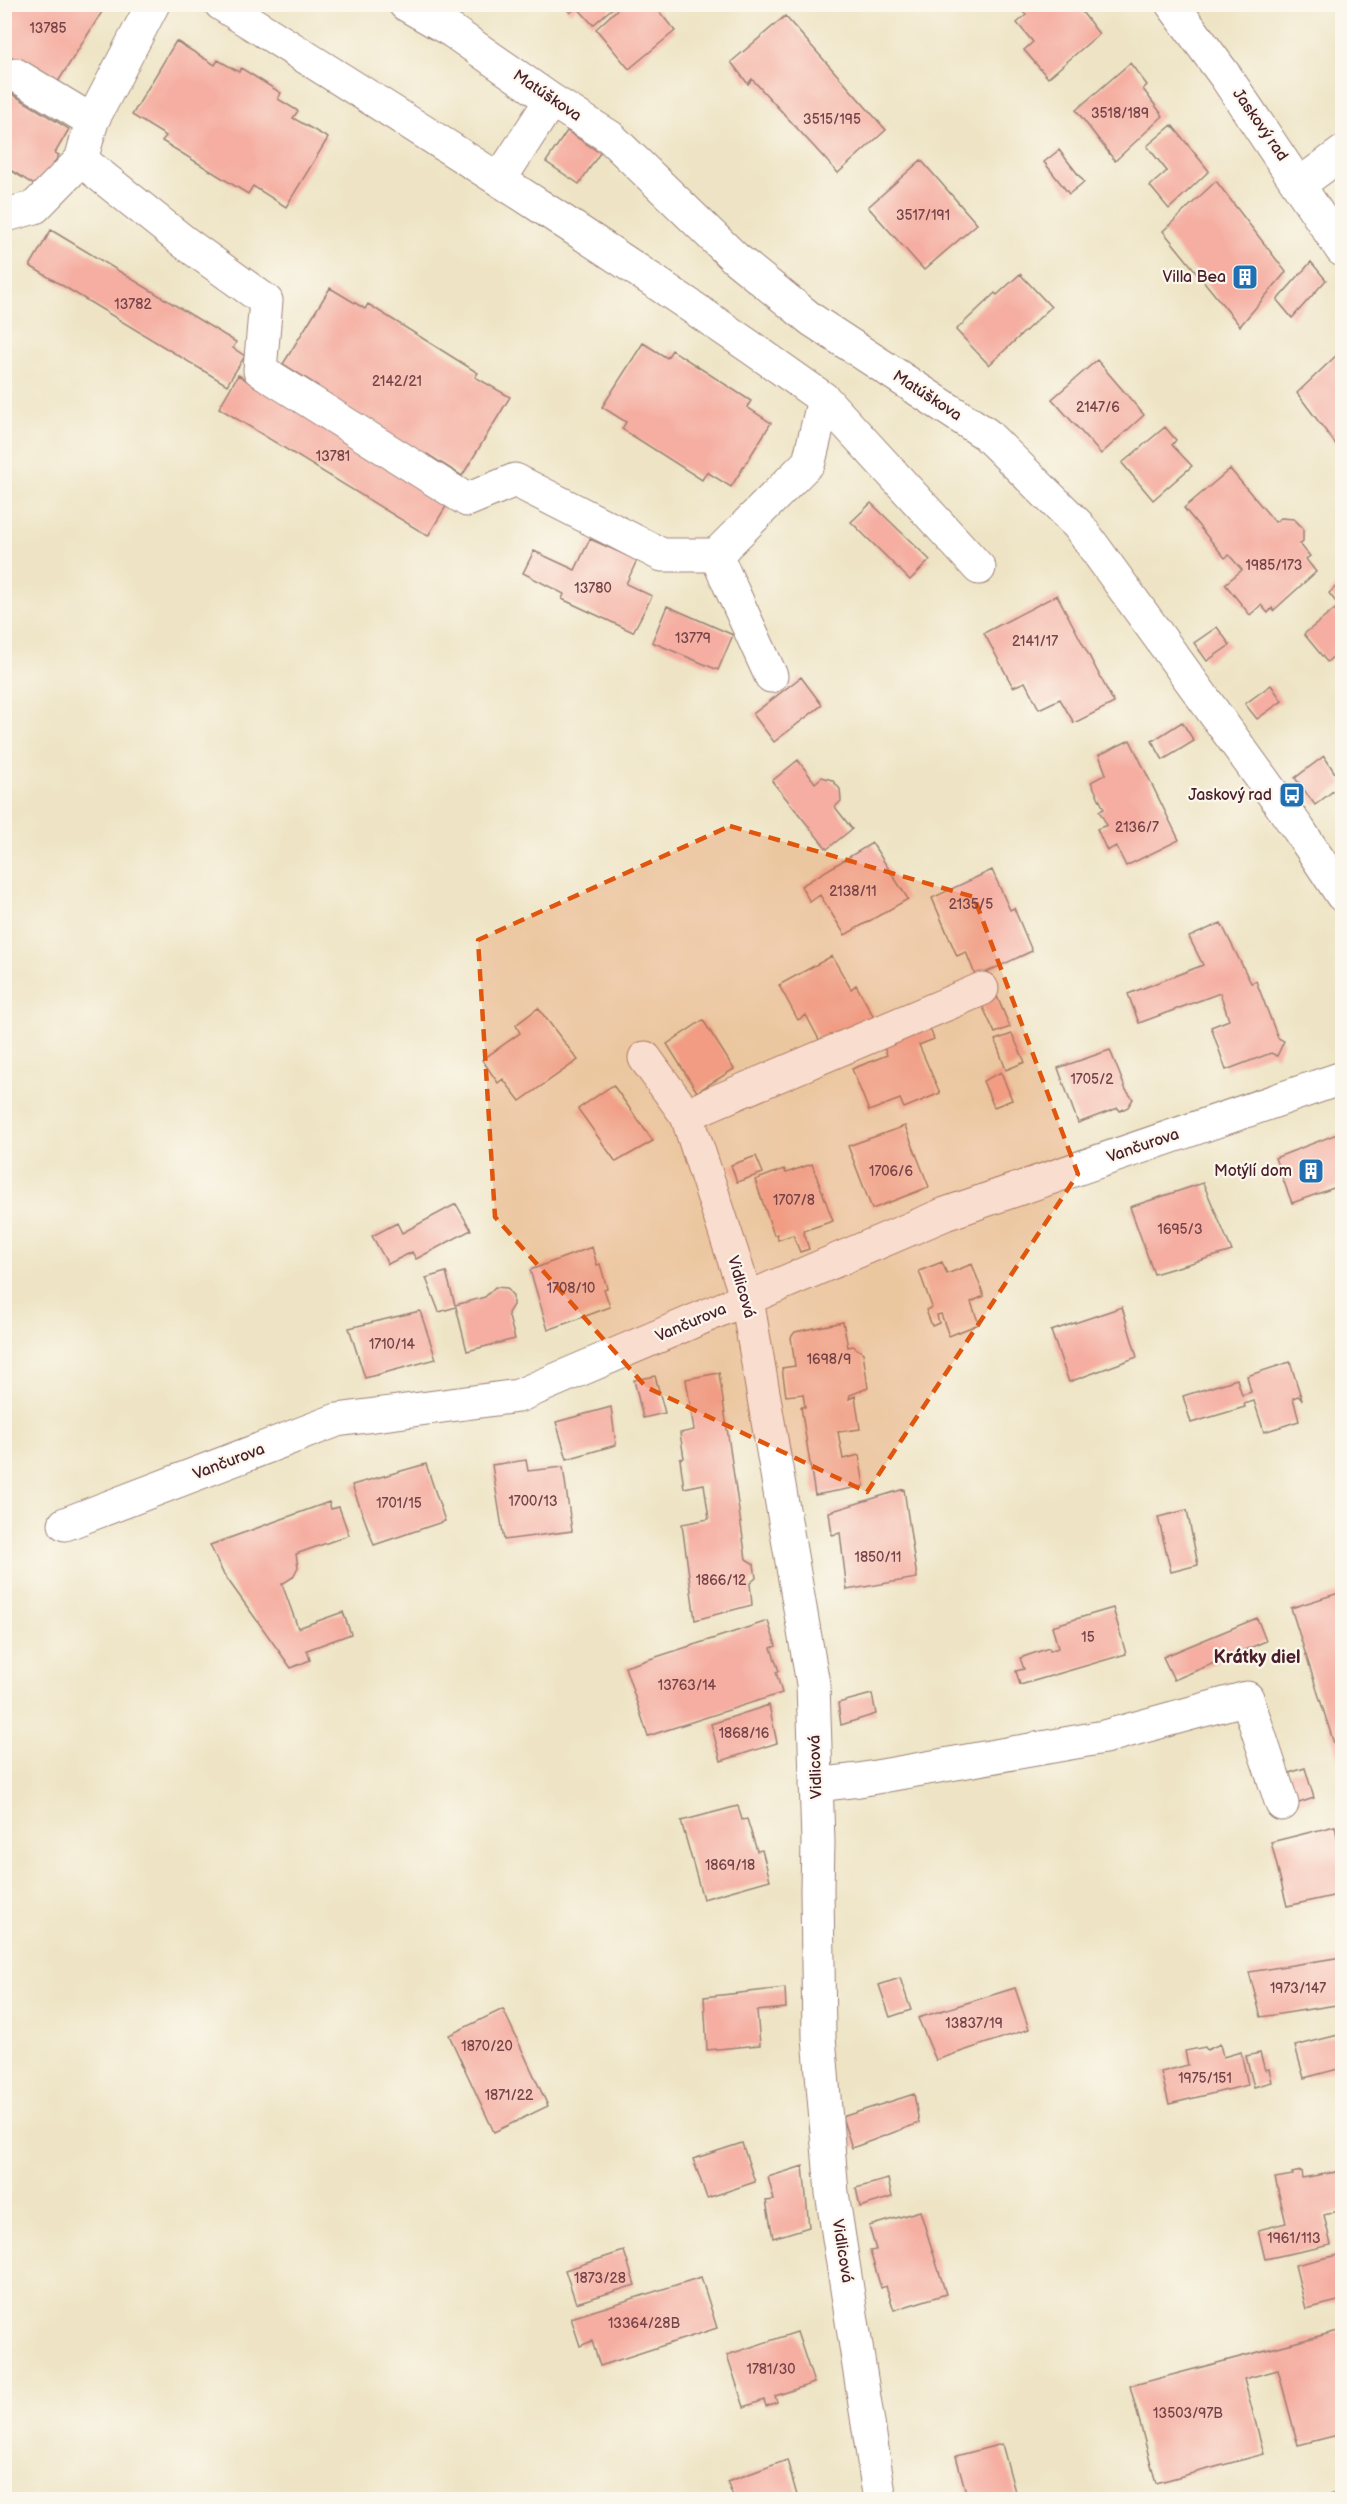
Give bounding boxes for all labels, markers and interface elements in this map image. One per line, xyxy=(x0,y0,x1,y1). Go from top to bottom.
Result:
house number: 13785 xyxy=(29,20,67,37)
street label: Matúškova xyxy=(509,66,585,126)
street label: Jaskový rad xyxy=(1228,85,1292,165)
house number: 3518/189 xyxy=(1091,105,1149,122)
house number: 3515/195 xyxy=(803,111,861,128)
house number: 3517/191 xyxy=(896,207,950,224)
building icon: Villa Bea xyxy=(1230,262,1260,292)
place label: Villa Bea xyxy=(1162,268,1226,287)
house number: 13782 xyxy=(114,296,152,313)
street label: Matúškova xyxy=(889,367,965,425)
house number: 2142/21 xyxy=(372,373,422,390)
house number: 2147/6 xyxy=(1076,399,1120,416)
house number: 13781 xyxy=(316,448,350,465)
house number: 1985/173 xyxy=(1246,557,1302,574)
house number: 13780 xyxy=(574,580,612,597)
house number: 13779 xyxy=(675,630,711,647)
house number: 2141/17 xyxy=(1012,633,1058,650)
bus stop icon: Jaskový rad xyxy=(1277,780,1307,810)
place label: Jaskový rad xyxy=(1188,786,1272,805)
house number: 2136/7 xyxy=(1115,819,1159,836)
house number: 2138/11 xyxy=(829,883,877,900)
house number: 2135/5 xyxy=(949,896,993,913)
house number: 1705/2 xyxy=(1070,1071,1114,1088)
street label: Vančurova xyxy=(1104,1125,1182,1167)
building icon: Motýlí dom xyxy=(1296,1156,1326,1186)
place label: Motýlí dom xyxy=(1214,1162,1292,1181)
house number: 1706/6 xyxy=(869,1163,913,1180)
house number: 1707/8 xyxy=(773,1192,815,1209)
house number: 1695/3 xyxy=(1157,1221,1203,1238)
street label: Vidlicová xyxy=(723,1254,759,1320)
house number: 1708/10 xyxy=(547,1280,595,1297)
street label: Vančurova xyxy=(653,1300,729,1346)
house number: 1710/14 xyxy=(369,1336,416,1353)
house number: 1698/9 xyxy=(807,1351,851,1368)
street label: Vančurova xyxy=(190,1440,268,1484)
house number: 1700/13 xyxy=(508,1493,558,1510)
house number: 1701/15 xyxy=(376,1495,422,1512)
house number: 1850/11 xyxy=(855,1549,902,1566)
house number: 1866/12 xyxy=(696,1572,747,1589)
house number: 15 xyxy=(1081,1629,1095,1646)
district label: Krátky diel xyxy=(1213,1647,1301,1668)
house number: 13763/14 xyxy=(658,1677,717,1694)
house number: 1868/16 xyxy=(719,1725,770,1742)
street label: Vidlicová xyxy=(805,1735,827,1799)
house number: 1869/18 xyxy=(705,1857,755,1874)
house number: 1973/147 xyxy=(1270,1980,1326,1997)
house number: 13837/19 xyxy=(945,2015,1003,2032)
house number: 1870/20 xyxy=(461,2038,513,2055)
house number: 1975/151 xyxy=(1178,2070,1232,2087)
house number: 1871/22 xyxy=(485,2087,534,2104)
street label: Vidlicová xyxy=(828,2218,856,2284)
house number: 1961/113 xyxy=(1267,2230,1321,2247)
house number: 1873/28 xyxy=(574,2270,626,2287)
house number: 13364/28B xyxy=(608,2315,680,2332)
house number: 1781/30 xyxy=(746,2361,796,2378)
house number: 13503/97B xyxy=(1153,2405,1223,2422)

